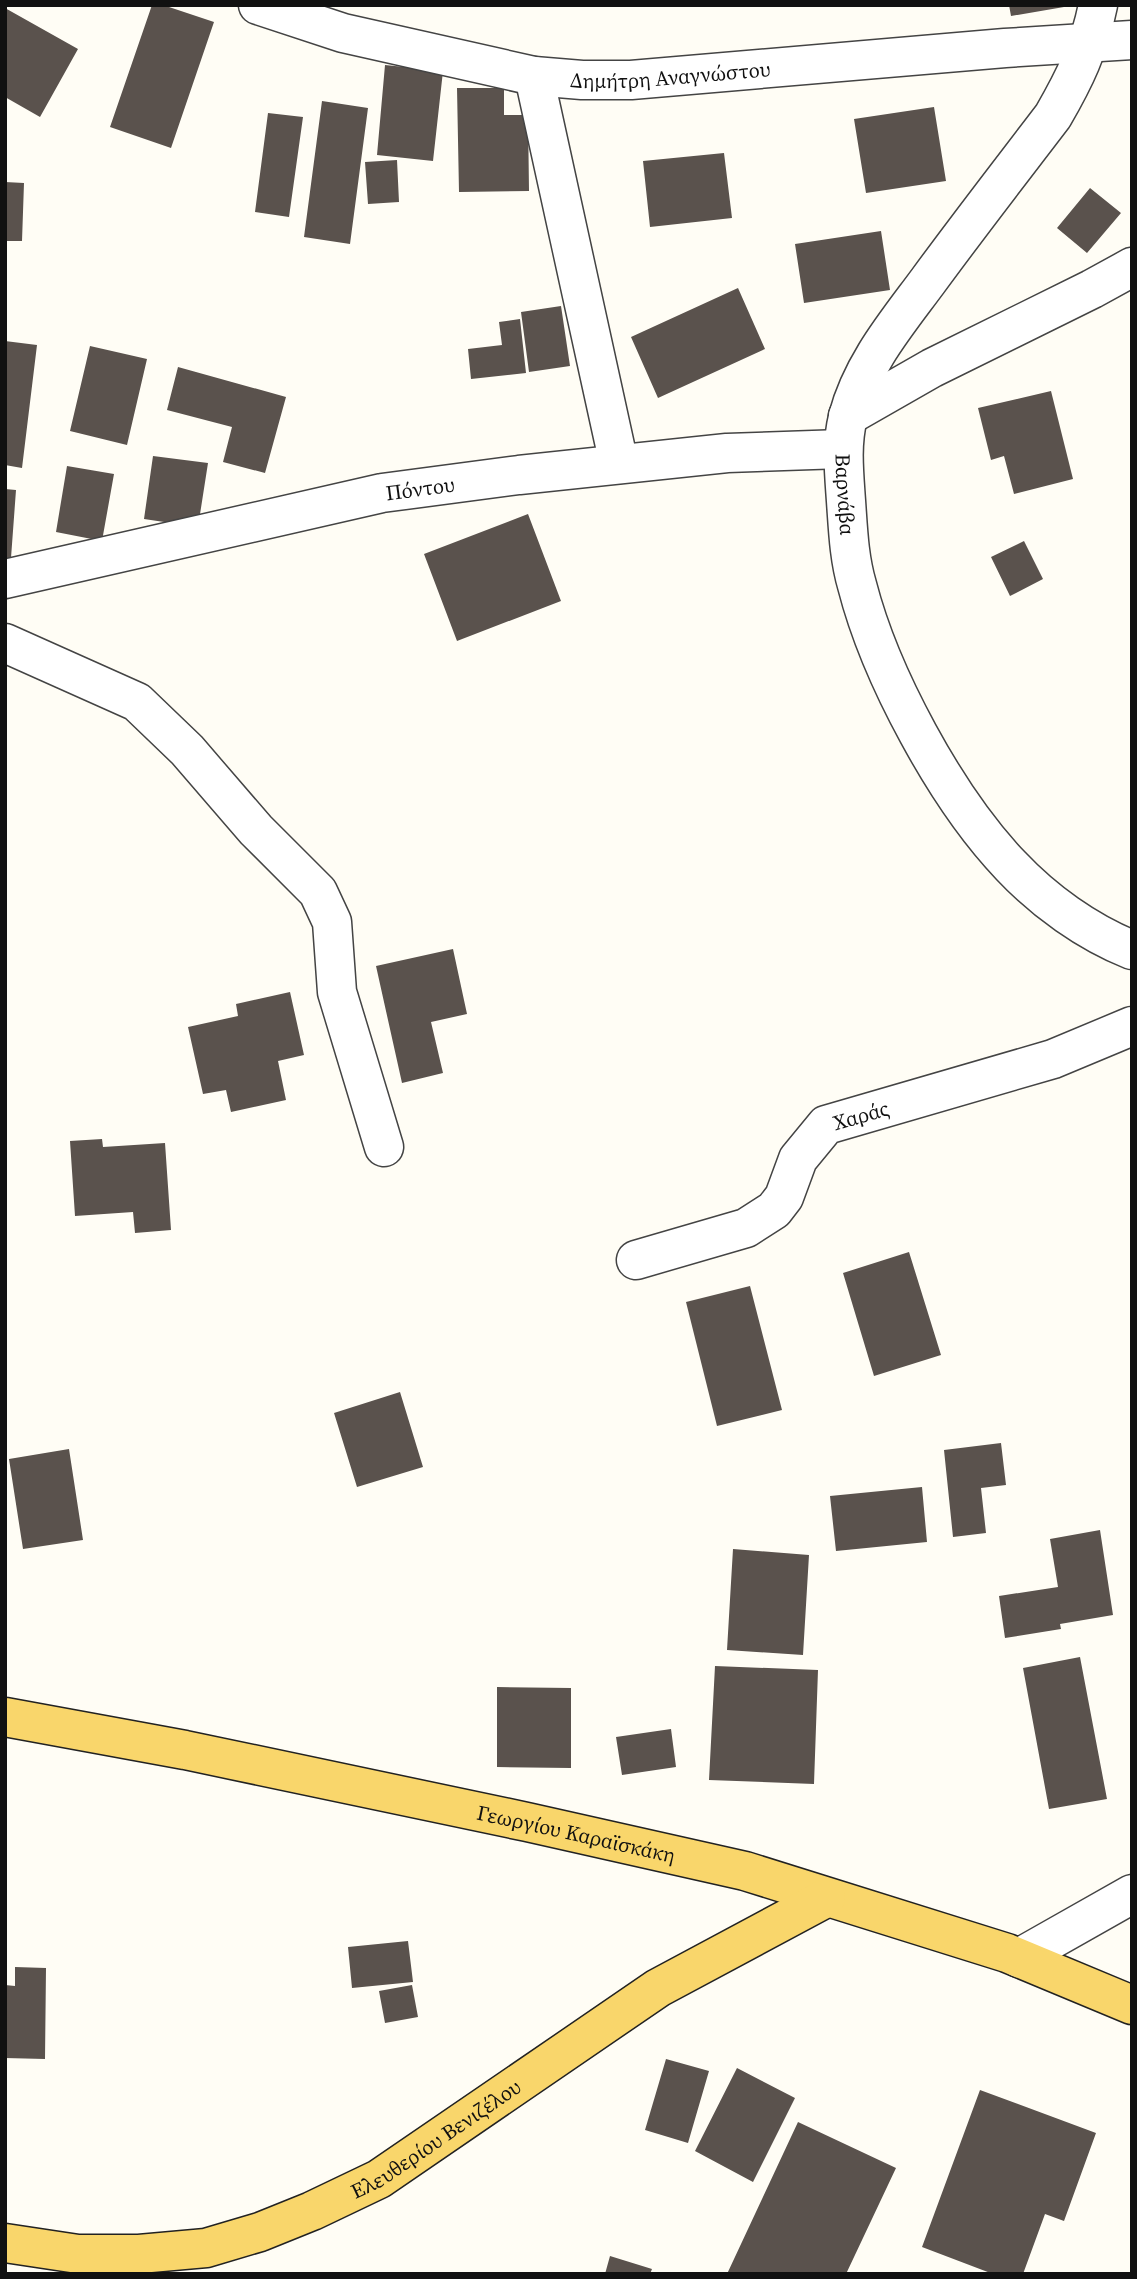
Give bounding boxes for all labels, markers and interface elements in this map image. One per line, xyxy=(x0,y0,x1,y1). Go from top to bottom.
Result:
street label: Δημήτρη Αναγνώστου xyxy=(569,54,772,95)
street label: Βαρνάβα xyxy=(829,453,863,537)
street label: Πόντου xyxy=(384,469,456,507)
street label: Χαράς xyxy=(829,1093,892,1137)
street label: Γεωργίου Καραϊσκάκη xyxy=(474,1797,678,1869)
street label: Ελευθερίου Βενιζέλου xyxy=(346,2072,526,2205)

